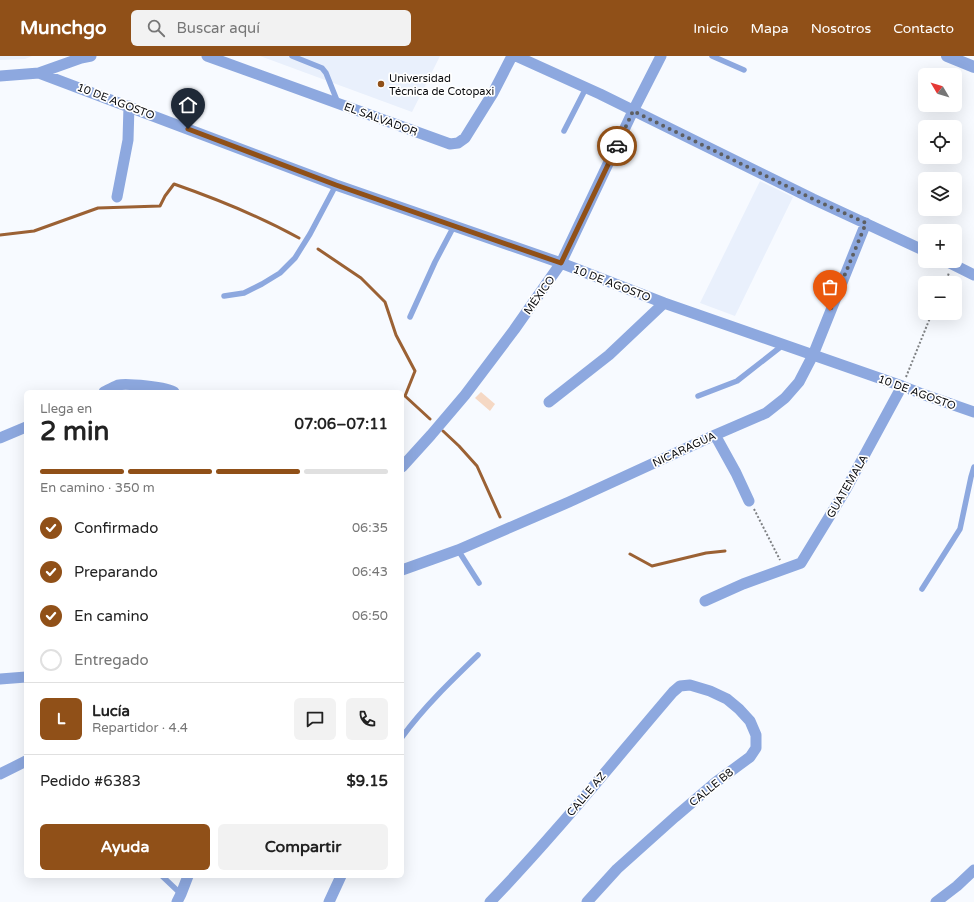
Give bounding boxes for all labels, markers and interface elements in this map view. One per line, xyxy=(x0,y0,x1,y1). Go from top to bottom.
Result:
search box xyxy=(131,10,411,46)
text: Munchgo xyxy=(20,17,107,39)
icon: search xyxy=(145,17,167,39)
text: Buscar aquí xyxy=(177,19,260,37)
text: Inicio xyxy=(693,20,729,37)
text: Mapa xyxy=(751,20,789,37)
text: Nosotros xyxy=(811,20,871,37)
text: Contacto xyxy=(893,20,954,37)
north arrow xyxy=(918,68,962,112)
map controls xyxy=(918,68,962,320)
place label: Universidad Técnica de Cotopaxi xyxy=(389,72,494,98)
marker: Universidad Técnica de Cotopaxi xyxy=(376,79,386,89)
street label: 10 DE AGOSTO xyxy=(75,81,156,122)
pin xyxy=(171,88,205,129)
icon: home xyxy=(177,94,199,116)
street label: EL SALVADOR xyxy=(342,100,420,139)
button: locate xyxy=(918,120,962,164)
courier xyxy=(597,126,637,166)
icon: car xyxy=(606,135,628,157)
button: layers xyxy=(918,172,962,216)
button: + xyxy=(918,224,962,268)
street label: 10 DE AGOSTO xyxy=(571,263,652,304)
pin xyxy=(813,270,847,311)
street label: MÉXICO xyxy=(520,273,558,317)
icon: bag xyxy=(819,276,841,298)
button: − xyxy=(918,276,962,320)
street label: 10 DE AGOSTO xyxy=(876,372,958,413)
text: Llega en xyxy=(40,401,92,417)
text: 07:06–07:11 xyxy=(295,415,388,433)
text: 2 min xyxy=(40,416,109,447)
street label: NICARAGUA xyxy=(650,429,718,470)
street label: GUATEMALA xyxy=(824,452,871,520)
text: En camino · 350 m xyxy=(40,480,155,496)
icon: check xyxy=(40,517,62,539)
text: Confirmado xyxy=(74,519,158,537)
text: 06:35 xyxy=(352,520,388,536)
icon: check xyxy=(40,561,62,583)
text: Preparando xyxy=(74,563,158,581)
text: 06:43 xyxy=(352,564,388,580)
icon: check xyxy=(40,605,62,627)
text: En camino xyxy=(74,607,149,625)
text: 06:50 xyxy=(352,608,388,624)
text: Entregado xyxy=(74,651,149,669)
button: chat xyxy=(294,698,336,740)
button: phone xyxy=(346,698,388,740)
text: Lucía xyxy=(92,702,130,720)
text: L xyxy=(57,710,65,728)
text: Repartidor · 4.4 xyxy=(92,720,188,736)
street label: CALLE B8 xyxy=(687,766,736,809)
street label: CALLE AZ xyxy=(564,770,609,819)
text: Pedido #6383 xyxy=(40,772,141,790)
text: $9.15 xyxy=(347,772,388,790)
button: Ayuda xyxy=(40,824,210,870)
button: Compartir xyxy=(218,824,388,870)

